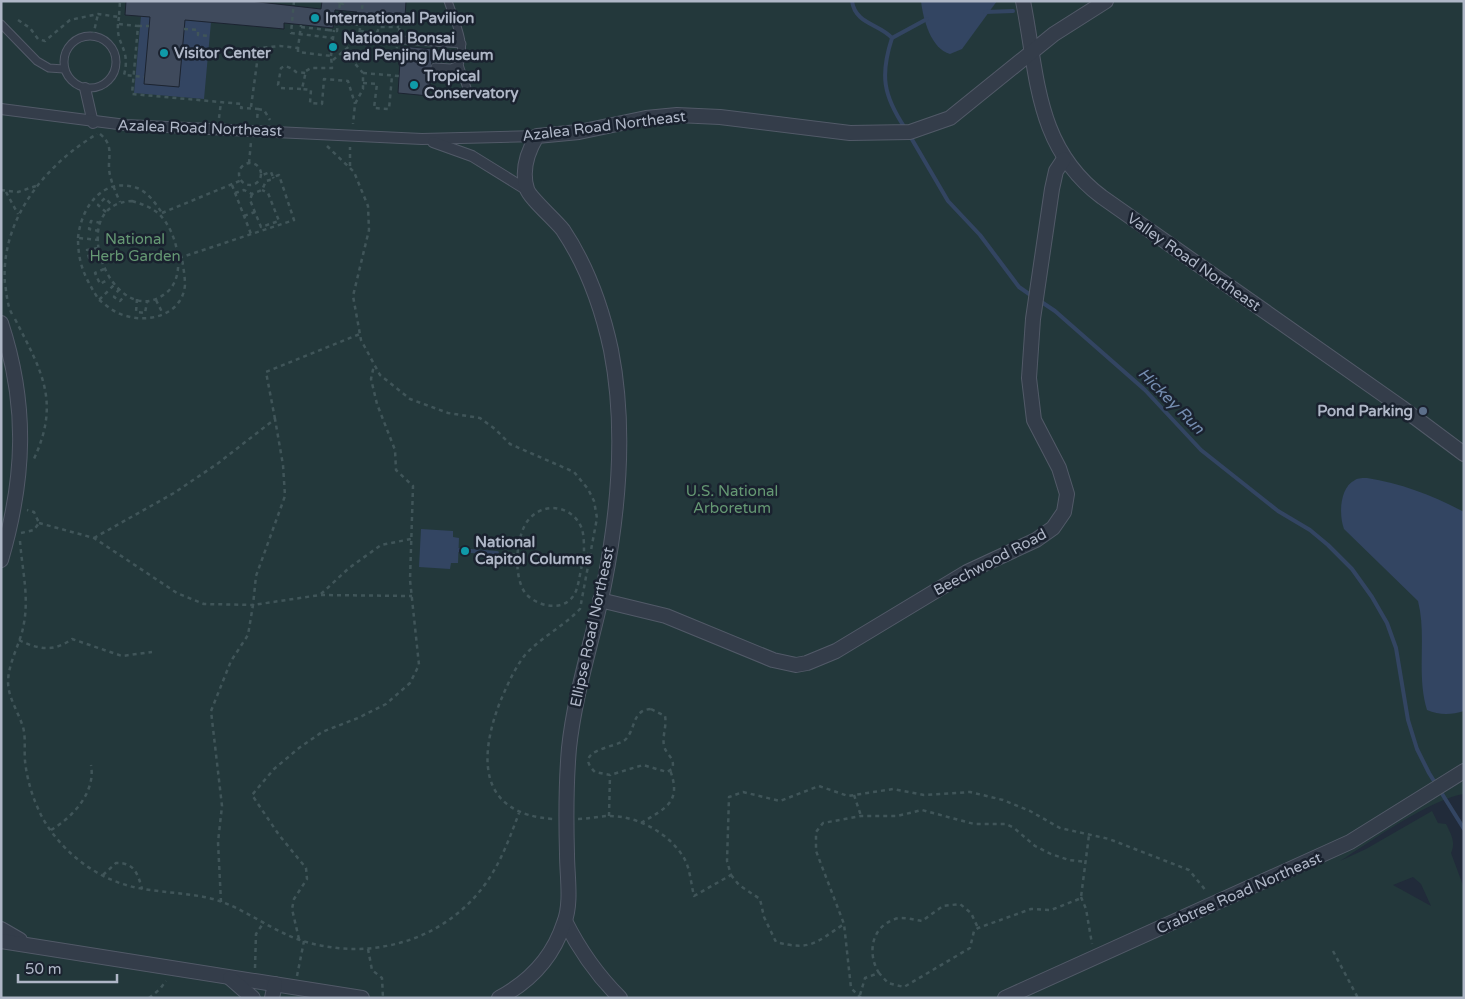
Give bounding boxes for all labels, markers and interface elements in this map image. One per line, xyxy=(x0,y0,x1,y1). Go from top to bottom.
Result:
place label: International Pavilion xyxy=(325,9,475,27)
marker: International Pavilion xyxy=(309,12,321,24)
place label: National Bonsai and Penjing Museum xyxy=(343,29,494,65)
marker: National Bonsai and Penjing Museum xyxy=(327,41,339,53)
place label: Visitor Center xyxy=(174,44,271,62)
marker: Visitor Center xyxy=(158,47,170,59)
place label: Tropical Conservatory xyxy=(423,67,519,103)
marker: Tropical Conservatory xyxy=(408,79,420,91)
street label: Azalea Road Northeast xyxy=(521,107,687,145)
street label: Azalea Road Northeast xyxy=(117,116,283,140)
street label: Valley Road Northeast xyxy=(1124,209,1264,315)
park label: National Herb Garden xyxy=(89,230,181,265)
water label: Hickey Run xyxy=(1134,364,1209,439)
place label: Pond Parking xyxy=(1317,402,1413,421)
marker: Pond Parking xyxy=(1417,405,1429,417)
park label: U.S. National Arboretum xyxy=(686,482,778,517)
street label: Beechwood Road xyxy=(930,525,1050,599)
place label: National Capitol Columns xyxy=(475,533,592,569)
marker: National Capitol Columns xyxy=(459,545,471,557)
street label: Ellipse Road Northeast xyxy=(566,545,618,708)
street label: Crabtree Road Northeast xyxy=(1154,848,1325,938)
scale bar xyxy=(18,952,116,984)
text: 50 m xyxy=(25,960,62,978)

